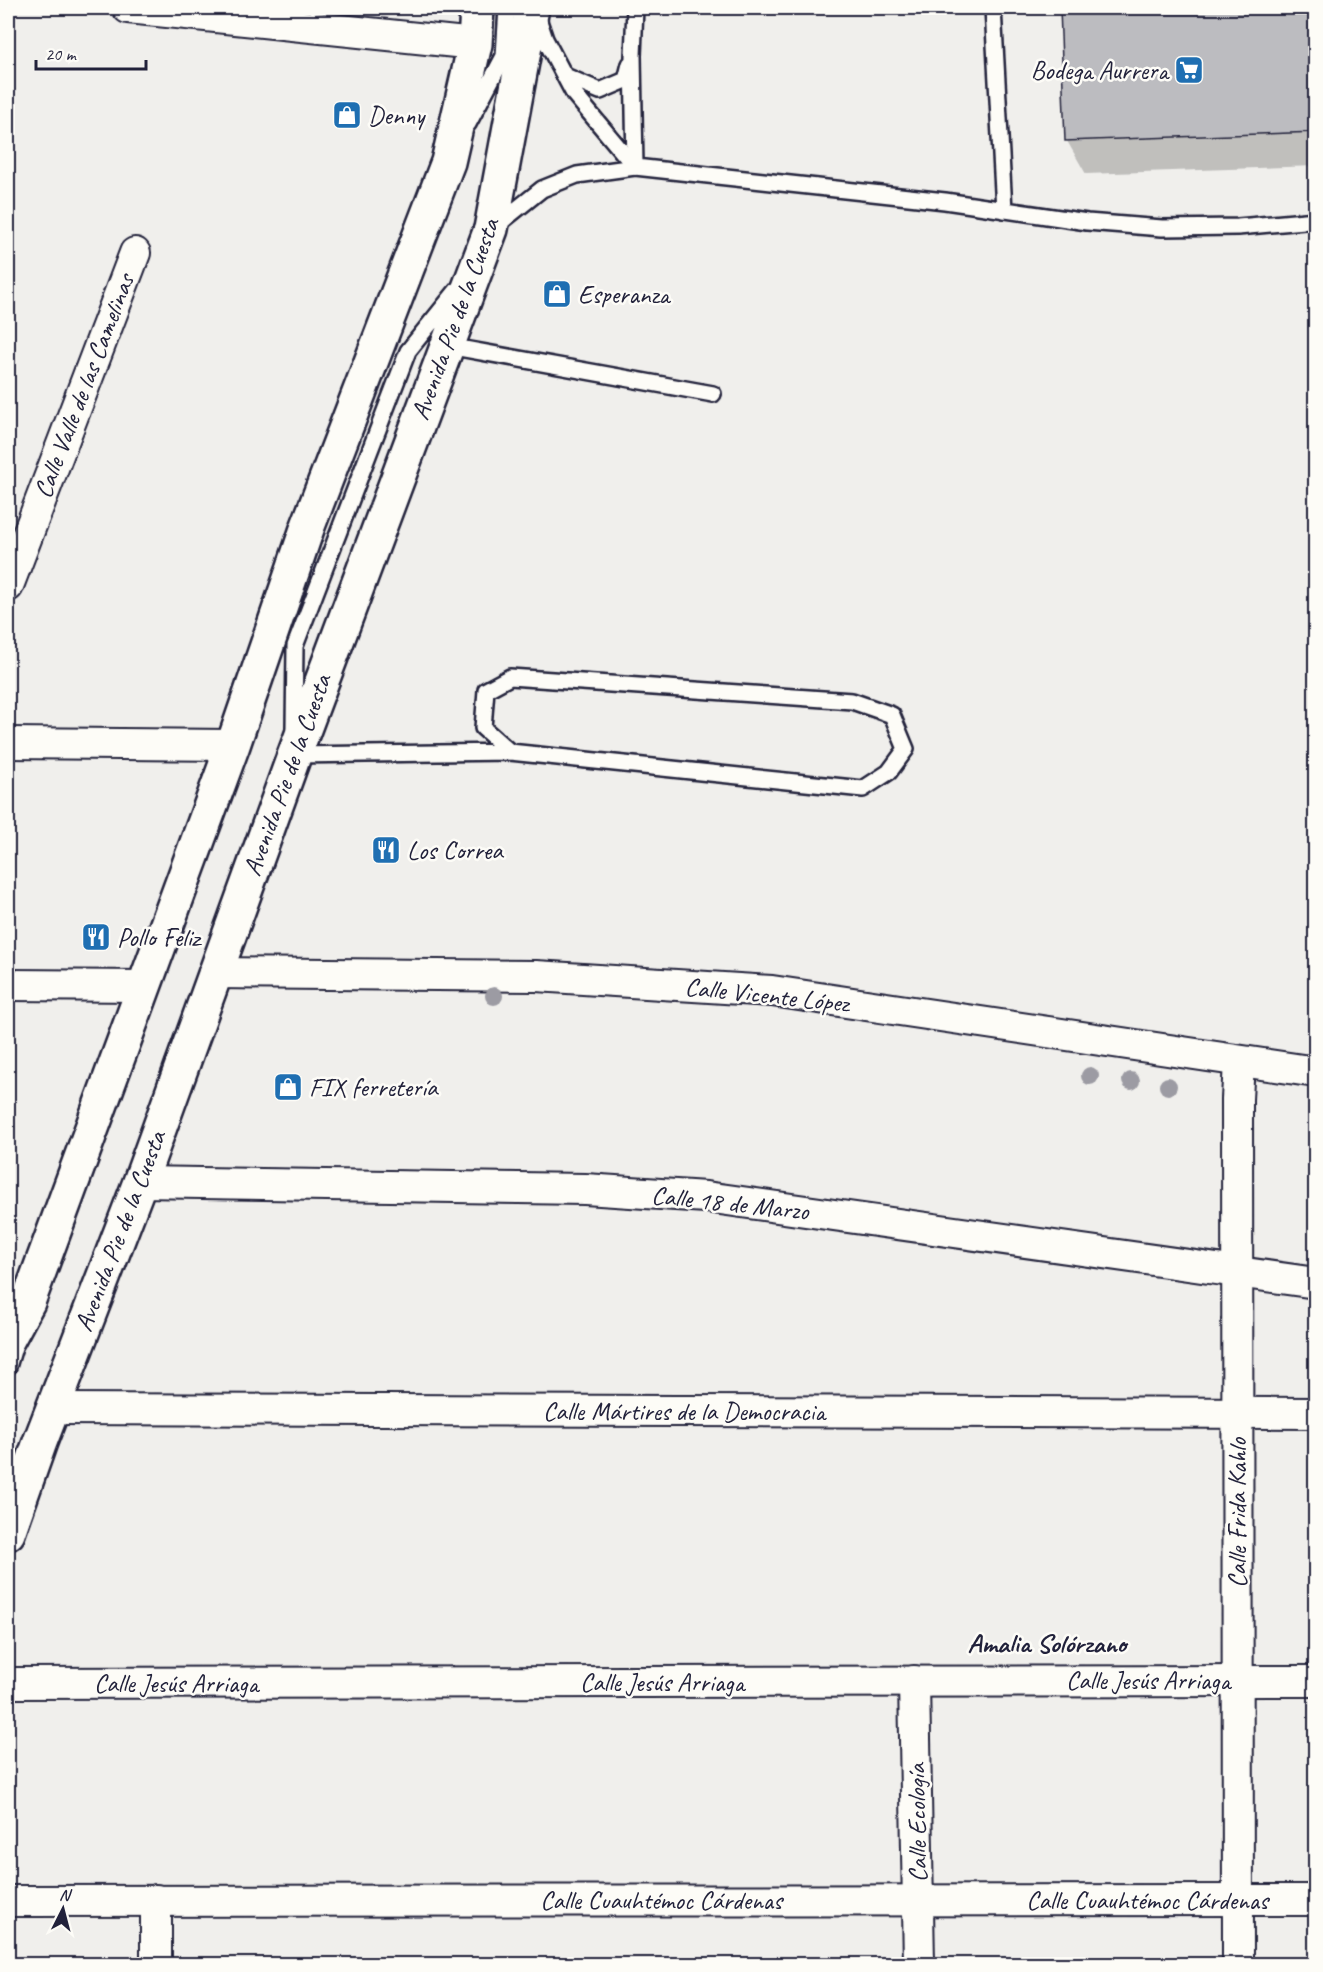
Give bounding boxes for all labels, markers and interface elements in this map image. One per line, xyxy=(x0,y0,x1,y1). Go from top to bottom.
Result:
scale bar xyxy=(36,33,146,71)
text: 20 m xyxy=(45,43,78,65)
place label: Bodega Aurrera xyxy=(1031,54,1170,87)
supermarket icon: Bodega Aurrera xyxy=(1173,54,1205,86)
shop icon: Denny xyxy=(331,99,363,131)
place label: Denny xyxy=(368,99,426,132)
street label: Avenida Pie de la Cuesta xyxy=(403,212,507,424)
street label: Calle Valle de las Camelinas xyxy=(26,267,143,503)
shop icon: Esperanza xyxy=(541,278,573,310)
place label: Esperanza xyxy=(578,278,672,311)
street label: Avenida Pie de la Cuesta xyxy=(235,668,339,880)
restaurant icon: Los Correa xyxy=(370,834,402,866)
place label: Los Correa xyxy=(407,834,504,867)
restaurant icon: Pollo Feliz xyxy=(80,921,112,953)
place label: Pollo Feliz xyxy=(117,921,203,954)
street label: Calle Vicente López xyxy=(683,970,853,1020)
shop icon: FIX ferretería xyxy=(272,1071,304,1103)
place label: FIX ferretería xyxy=(309,1071,439,1104)
street label: Avenida Pie de la Cuesta xyxy=(67,1125,174,1336)
street label: Calle 18 de Marzo xyxy=(650,1178,812,1228)
street label: Calle Mártires de la Democracia xyxy=(543,1395,827,1428)
street label: Calle Frida Kahlo xyxy=(1221,1436,1254,1588)
district label: Amalia Solórzano xyxy=(968,1626,1129,1660)
street label: Calle Jesús Arriaga xyxy=(1066,1664,1232,1697)
street label: Calle Jesús Arriaga xyxy=(580,1666,746,1699)
street label: Calle Jesús Arriaga xyxy=(94,1667,260,1700)
street label: Calle Ecología xyxy=(899,1762,935,1883)
north arrow xyxy=(33,1879,93,1939)
street label: Calle Cuauhtémoc Cárdenas xyxy=(540,1884,784,1917)
street label: Calle Cuauhtémoc Cárdenas xyxy=(1026,1884,1270,1917)
text: N xyxy=(58,1885,74,1906)

